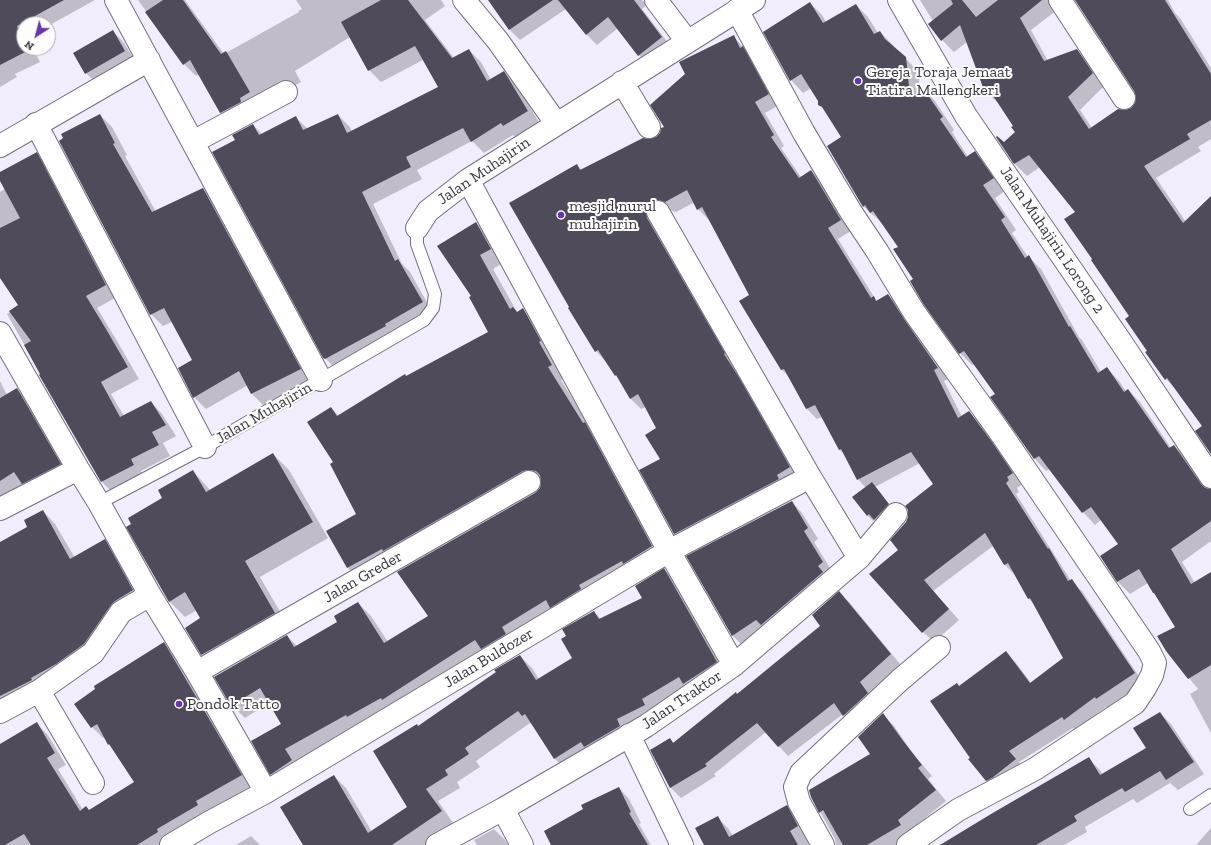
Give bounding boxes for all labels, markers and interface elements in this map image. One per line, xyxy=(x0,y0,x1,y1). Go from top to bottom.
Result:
north arrow xyxy=(16,16,56,56)
text: N xyxy=(22,38,36,53)
place label: Gereja Toraja Jemaat Tiatira Mallengkeri xyxy=(866,62,1011,100)
marker: Gereja Toraja Jemaat Tiatira Mallengkeri xyxy=(853,76,863,86)
street label: Jalan Muhajirin xyxy=(434,133,534,209)
street label: Jalan Muhajirin Lorong 2 xyxy=(996,163,1108,317)
place label: mesjid nurul muhajirin xyxy=(569,196,656,234)
marker: mesjid nurul muhajirin xyxy=(556,210,566,220)
street label: Jalan Muhajirin xyxy=(213,378,315,448)
street label: Jalan Greder xyxy=(320,547,406,607)
street label: Jalan Buldozer xyxy=(441,624,537,692)
street label: Jalan Traktor xyxy=(638,666,726,734)
place label: Pondok Tatto xyxy=(187,694,279,714)
marker: Pondok Tatto xyxy=(174,699,184,709)

